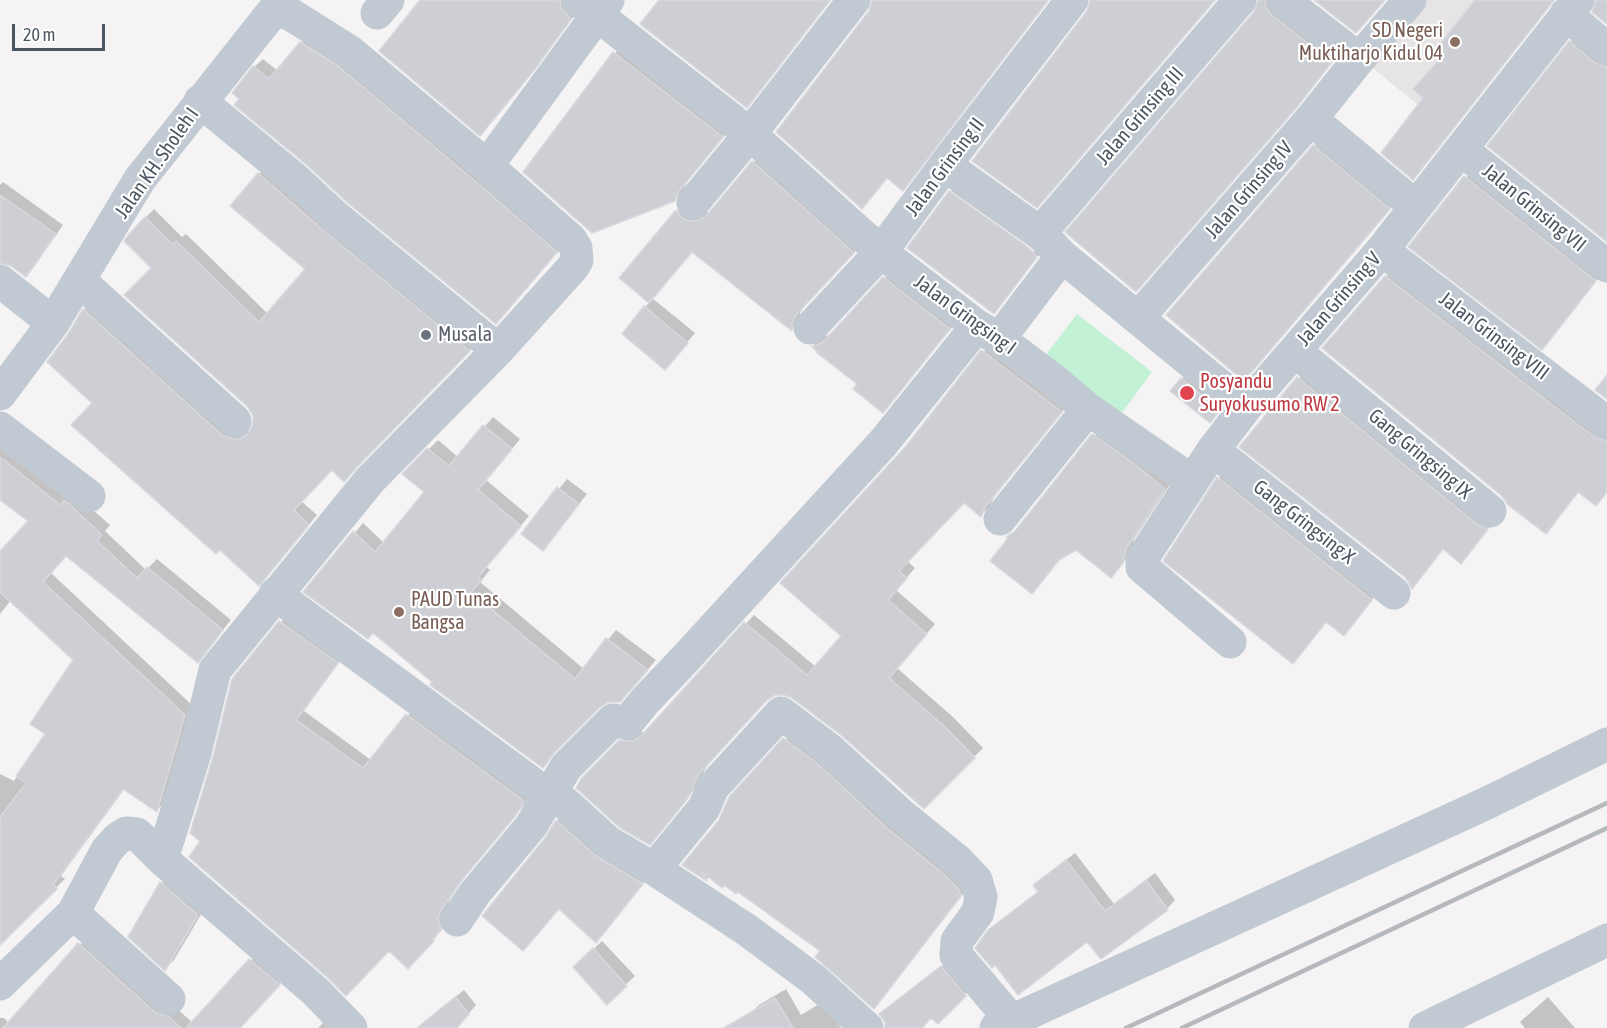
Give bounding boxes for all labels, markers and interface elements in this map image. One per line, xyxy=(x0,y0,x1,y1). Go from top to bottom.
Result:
scale bar xyxy=(15,12,108,50)
place label: SD Negeri Muktiharjo Kidul 04 xyxy=(1299,19,1443,66)
text: 20 m xyxy=(23,24,55,45)
marker: SD Negeri Muktiharjo Kidul 04 xyxy=(1448,35,1462,49)
street label: Jalan Grinsing III xyxy=(1091,62,1189,170)
street label: Jalan KH. Sholeh I xyxy=(110,103,204,223)
street label: Jalan Grinsing II xyxy=(900,113,990,221)
street label: Jalan Grinsing IV xyxy=(1200,136,1298,244)
street label: Jalan Grinsing VII xyxy=(1477,159,1591,257)
street label: Jalan Grinsing V xyxy=(1292,247,1386,351)
street label: Jalan Gringsing I xyxy=(909,270,1021,360)
street label: Jalan Grinsing VIII xyxy=(1434,287,1554,385)
place label: Musala xyxy=(438,323,492,347)
marker: Musala xyxy=(419,328,433,342)
place label: Posyandu Suryokusumo RW 2 xyxy=(1200,370,1340,417)
marker: Posyandu Suryokusumo RW 2 xyxy=(1178,384,1196,402)
street label: Gang Gringsing IX xyxy=(1364,404,1476,504)
street label: Gang Gringsing X xyxy=(1249,475,1359,569)
place label: PAUD Tunas Bangsa xyxy=(411,588,499,635)
marker: PAUD Tunas Bangsa xyxy=(392,605,406,619)

